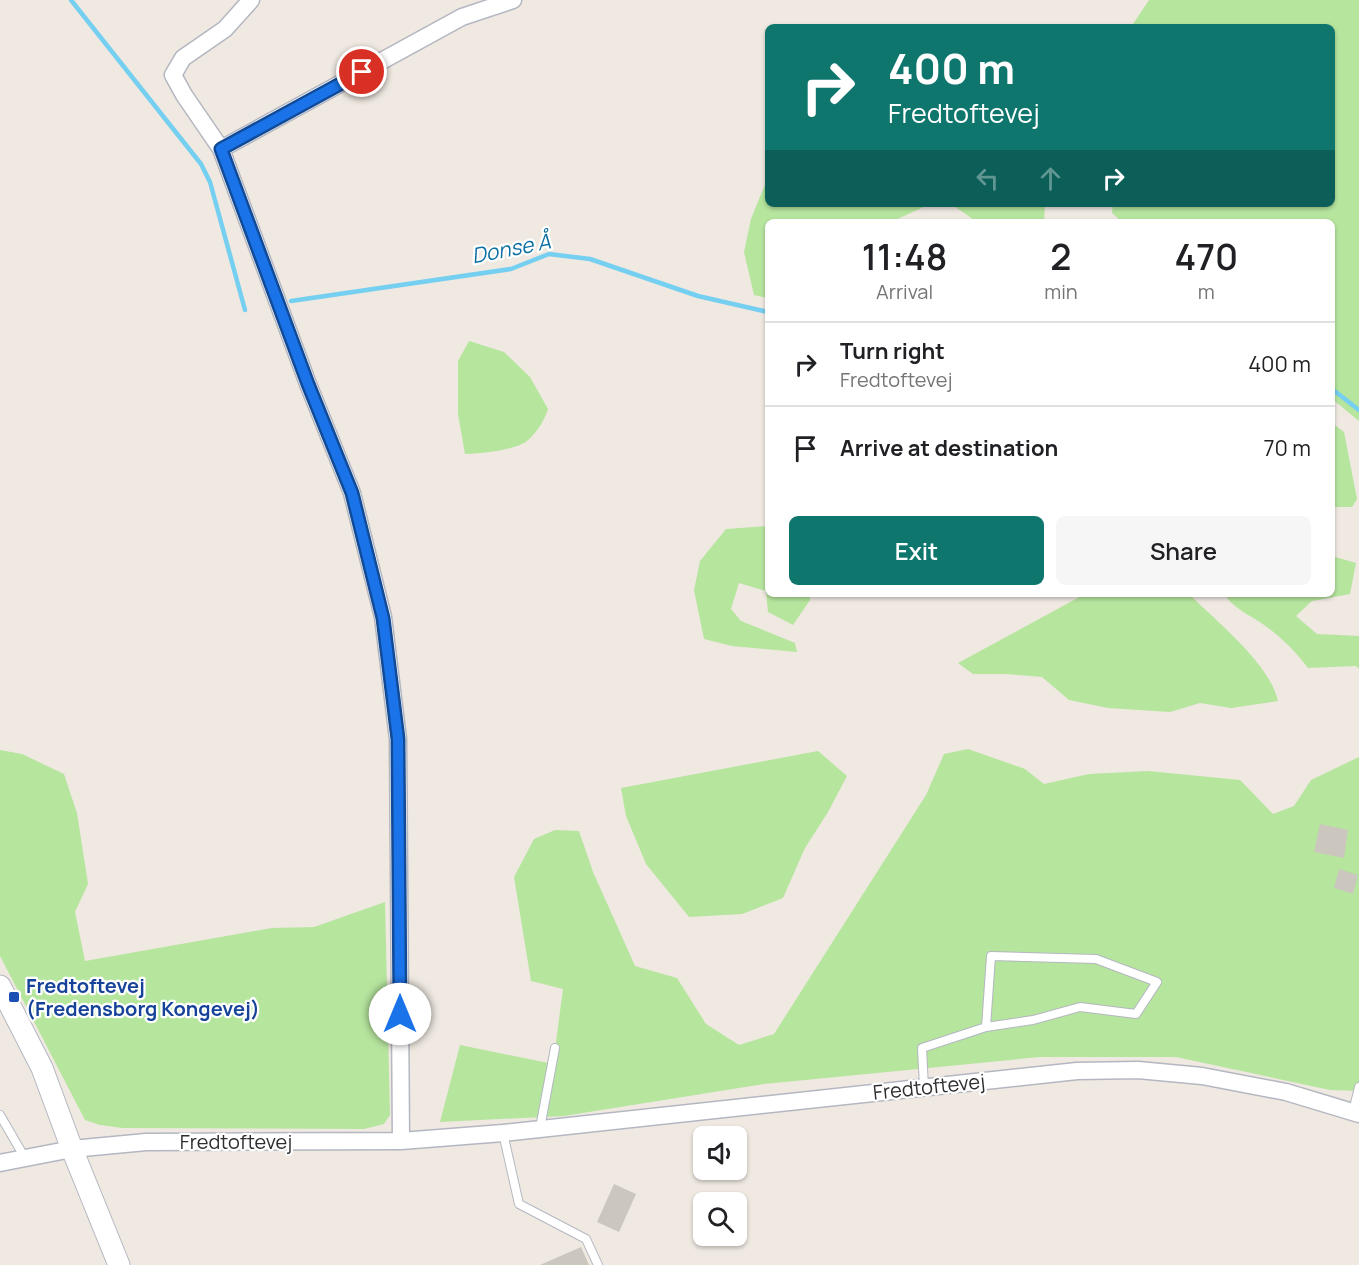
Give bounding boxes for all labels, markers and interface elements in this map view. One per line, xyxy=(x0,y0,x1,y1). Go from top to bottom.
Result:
text: 400 m xyxy=(888,39,1015,97)
pin xyxy=(336,46,387,97)
icon: right xyxy=(789,48,867,126)
icon: arrive xyxy=(345,55,378,88)
text: Fredtoftevej xyxy=(888,94,1040,131)
icon: left xyxy=(971,162,1004,195)
icon: ahead xyxy=(1034,162,1067,195)
icon: right xyxy=(1097,162,1130,195)
water label: Donse Å xyxy=(469,227,553,269)
text: 11:48 xyxy=(862,232,947,281)
text: 2 xyxy=(1050,232,1072,281)
text: 470 xyxy=(1175,232,1238,281)
text: Arrival xyxy=(876,278,933,305)
text: min xyxy=(1044,278,1078,305)
text: m xyxy=(1198,278,1215,305)
text: Turn right xyxy=(840,336,945,366)
icon: right xyxy=(789,348,822,381)
text: 400 m xyxy=(1248,349,1311,379)
text: Fredtoftevej xyxy=(840,366,953,393)
icon: arrive xyxy=(789,432,822,465)
text: Arrive at destination xyxy=(840,433,1058,463)
text: 70 m xyxy=(1263,433,1311,463)
button: Exit xyxy=(789,516,1044,585)
button: Share xyxy=(1056,516,1311,585)
place label: Fredtoftevej (Fredensborg Kongevej) xyxy=(26,972,260,1022)
position arrow xyxy=(368,982,432,1046)
marker: Fredtoftevej (Fredensborg Kongevej) xyxy=(7,990,21,1004)
street label: Fredtoftevej xyxy=(872,1067,986,1106)
map controls xyxy=(693,1126,747,1246)
button: sound xyxy=(693,1126,747,1180)
street label: Fredtoftevej xyxy=(180,1128,292,1155)
button: search xyxy=(693,1192,747,1246)

